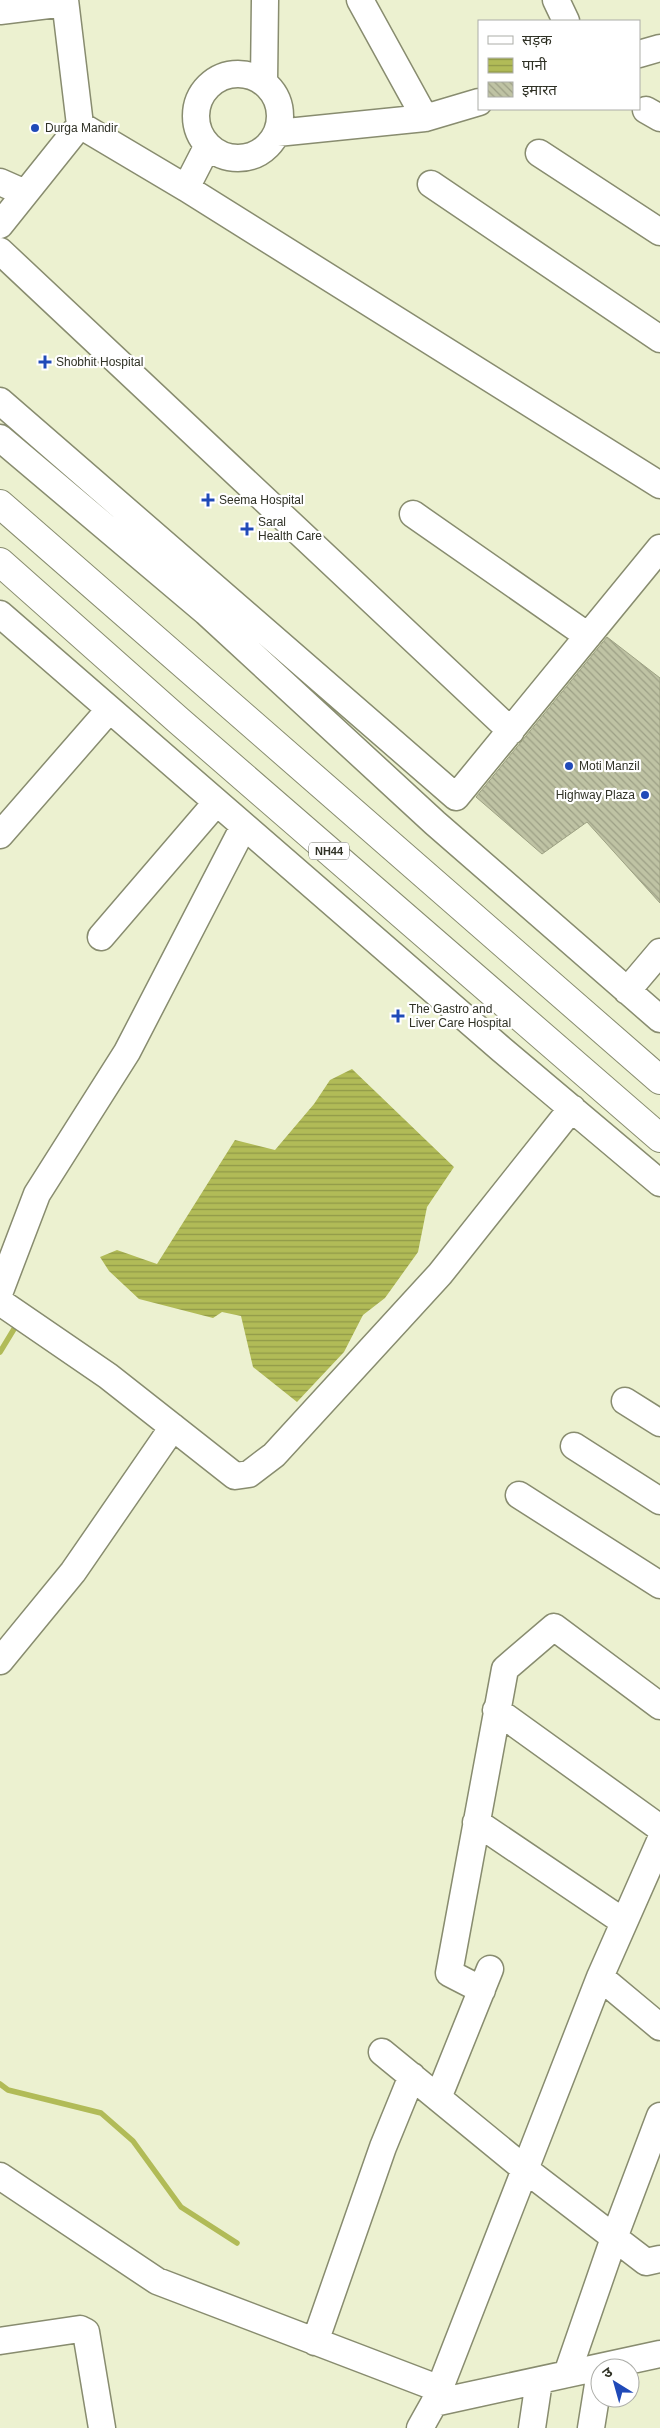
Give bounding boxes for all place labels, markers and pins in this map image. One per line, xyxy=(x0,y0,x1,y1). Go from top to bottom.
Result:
place label: Durga Mandir xyxy=(45,121,118,135)
marker: Durga Mandir xyxy=(29,122,41,134)
marker: Shobhit Hospital xyxy=(38,355,52,369)
place label: Shobhit Hospital xyxy=(56,355,143,369)
marker: Seema Hospital xyxy=(201,493,215,507)
place label: Seema Hospital xyxy=(219,493,304,507)
place label: Saral Health Care xyxy=(258,515,322,543)
marker: Saral Health Care xyxy=(240,522,254,536)
place label: Moti Manzil xyxy=(579,759,640,773)
marker: Moti Manzil xyxy=(563,760,575,772)
place label: Highway Plaza xyxy=(556,788,635,802)
marker: Highway Plaza xyxy=(639,789,651,801)
place label: The Gastro and Liver Care Hospital xyxy=(409,1002,511,1030)
marker: The Gastro and Liver Care Hospital xyxy=(391,1009,405,1023)

